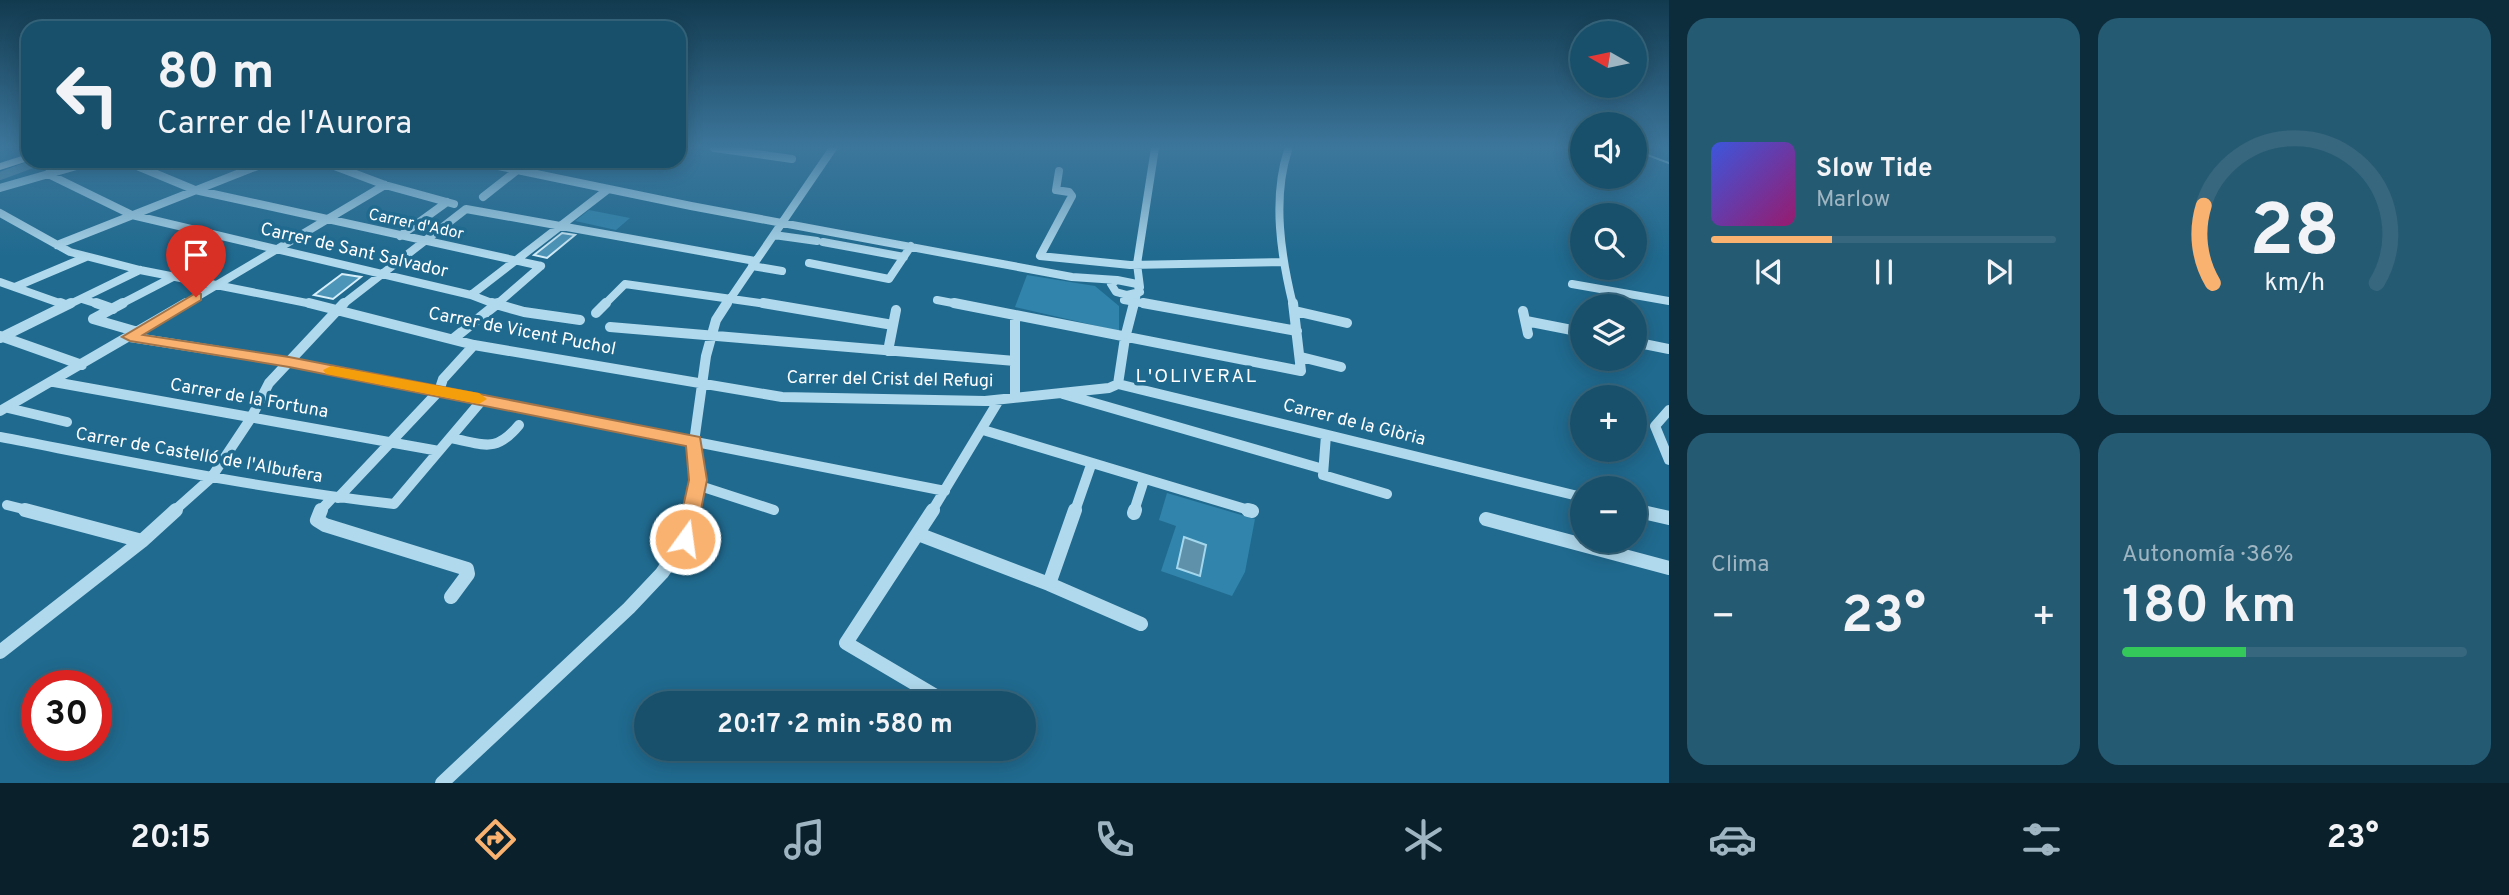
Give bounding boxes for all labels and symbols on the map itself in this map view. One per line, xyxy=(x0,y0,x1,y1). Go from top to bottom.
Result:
north arrow xyxy=(1570,21,1647,98)
street label: Carrer d'Ador xyxy=(367,205,465,245)
street label: Carrer de Sant Salvador xyxy=(258,218,450,284)
pin xyxy=(166,225,226,297)
street label: Carrer de Vicent Puchol xyxy=(426,303,618,361)
district label: L'OLIVERAL xyxy=(1136,365,1258,389)
street label: Carrer del Crist del Refugi xyxy=(786,367,994,393)
street label: Carrer de la Fortuna xyxy=(168,374,330,424)
street label: Carrer de la Glòria xyxy=(1280,394,1428,452)
street label: Carrer de Castelló de l'Albufera xyxy=(74,423,324,489)
position arrow xyxy=(648,502,722,576)
speed limit sign: 30 xyxy=(21,670,112,761)

